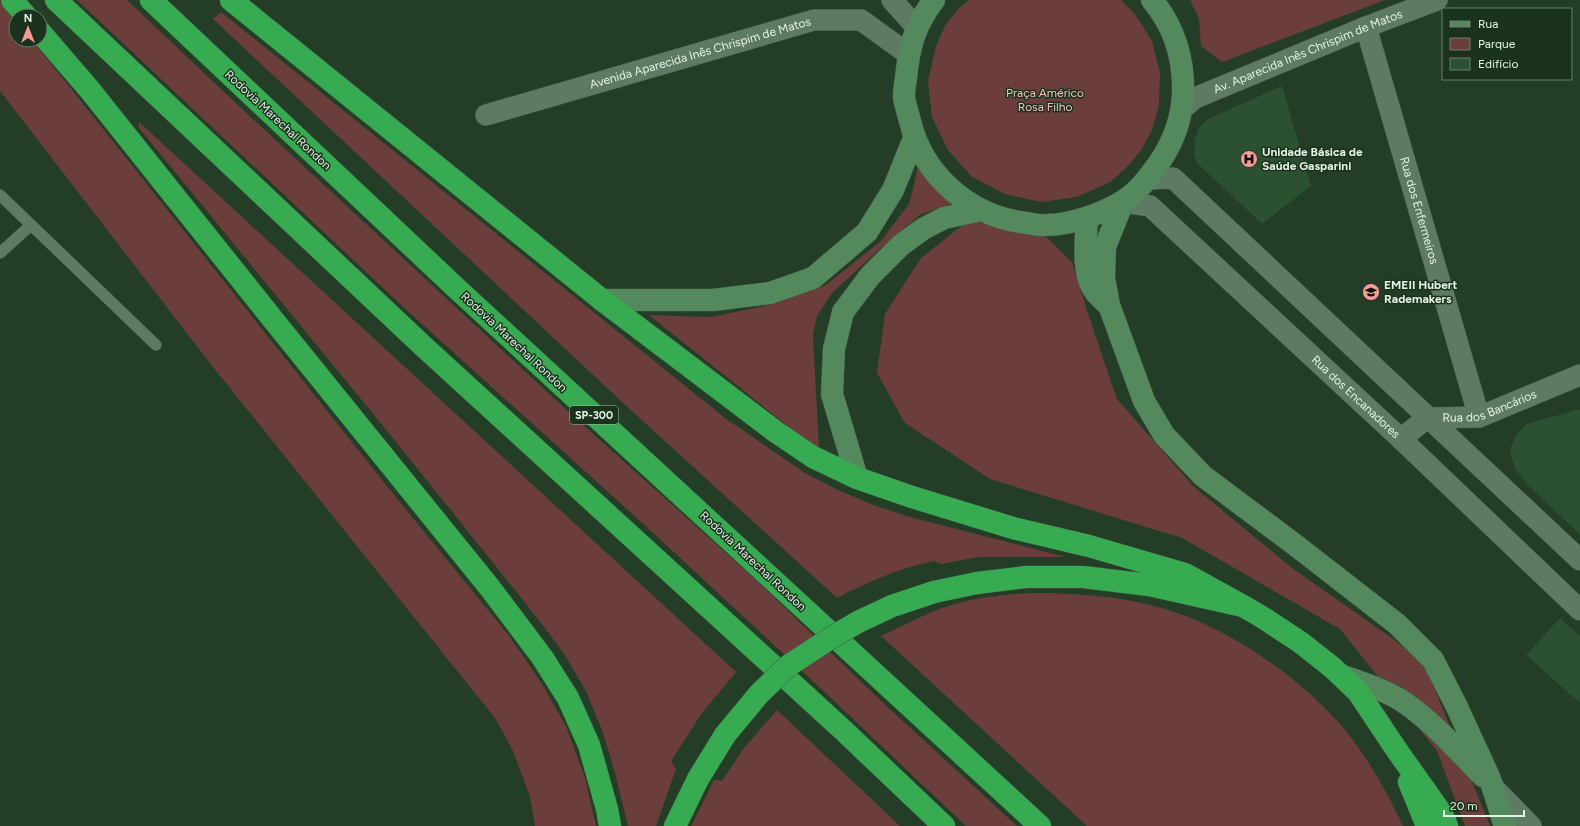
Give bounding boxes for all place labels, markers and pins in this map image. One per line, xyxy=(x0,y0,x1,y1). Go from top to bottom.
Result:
place label: Unidade Básica de Saúde Gasparini xyxy=(1262,145,1363,173)
hospital icon: Unidade Básica de Saúde Gasparini xyxy=(1239,149,1259,169)
place label: EMEII Hubert Rademakers xyxy=(1384,278,1457,306)
school or university icon: EMEII Hubert Rademakers xyxy=(1361,282,1381,302)

